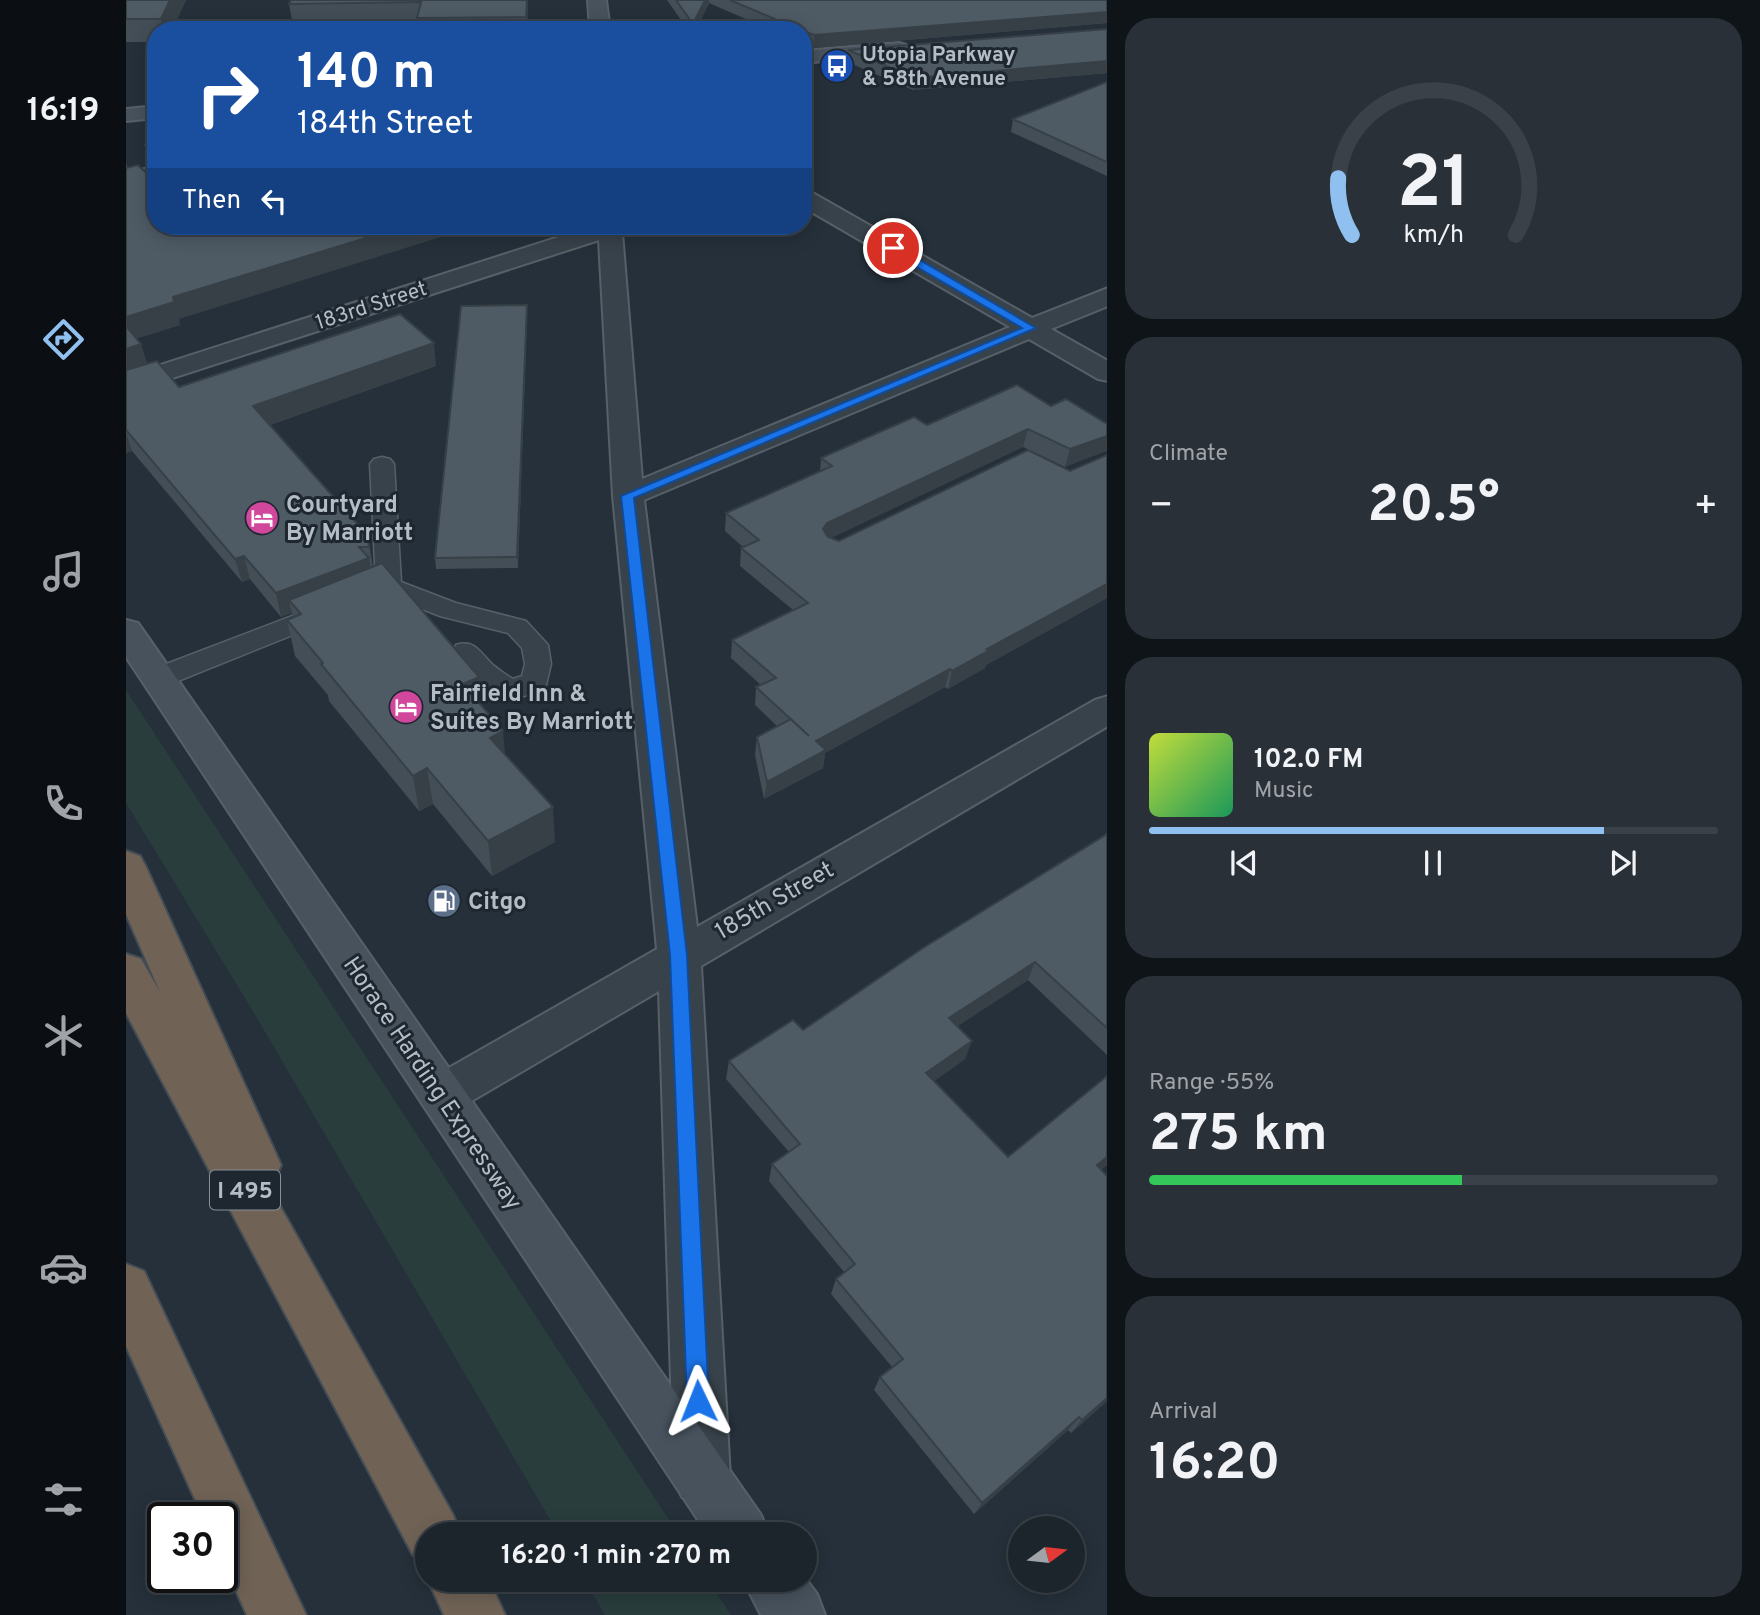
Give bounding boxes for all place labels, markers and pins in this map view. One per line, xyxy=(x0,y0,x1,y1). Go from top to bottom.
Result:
place label: Utopia Parkway & 58th Avenue xyxy=(862,42,1016,93)
bus stop icon: Utopia Parkway & 58th Avenue xyxy=(818,47,856,85)
pin xyxy=(863,218,923,278)
place label: Courtyard By Marriott xyxy=(286,491,413,549)
hotel icon: Courtyard By Marriott xyxy=(243,499,281,537)
place label: Fairfield Inn & Suites By Marriott xyxy=(430,680,633,738)
hotel icon: Fairfield Inn & Suites By Marriott xyxy=(387,688,425,726)
fuel station icon: Citgo xyxy=(425,882,463,920)
place label: Citgo xyxy=(468,888,527,918)

